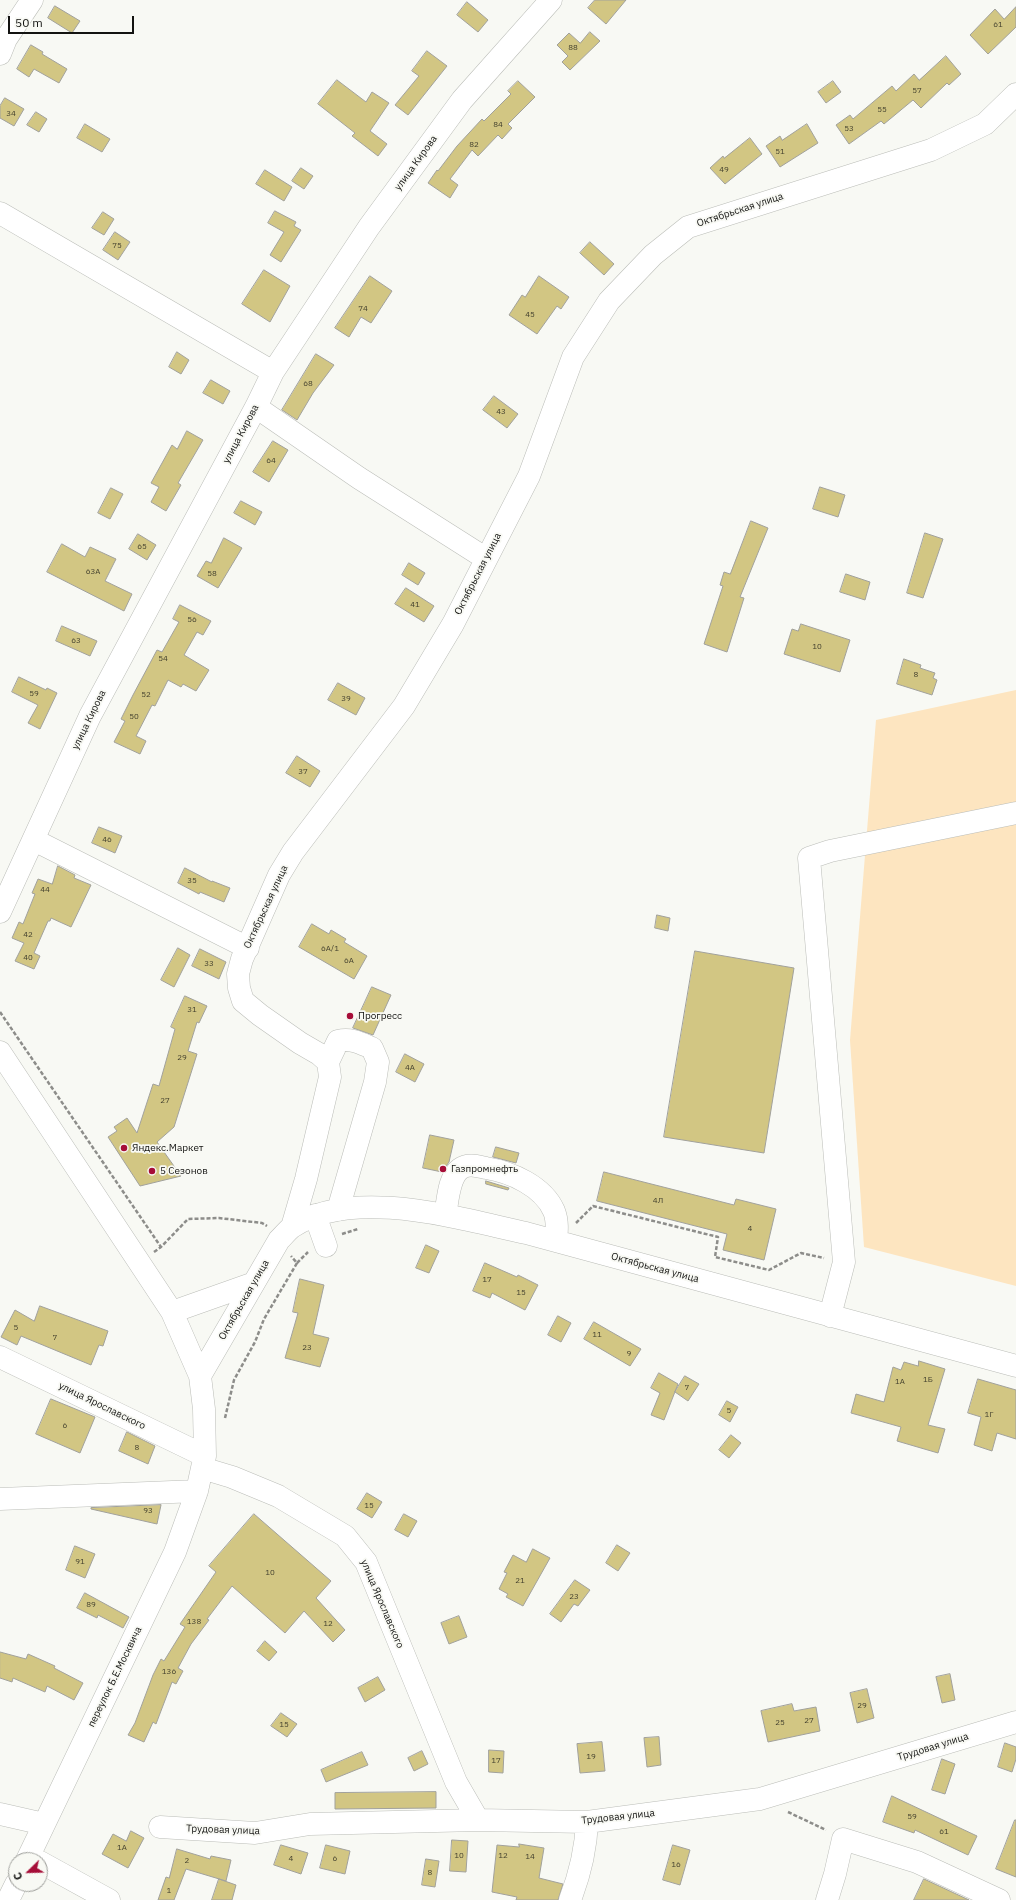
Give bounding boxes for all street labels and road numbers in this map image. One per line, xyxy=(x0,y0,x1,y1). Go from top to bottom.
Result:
street label: улица Кирова xyxy=(392,133,440,193)
street label: Октябрьская улица xyxy=(695,190,785,230)
street label: улица Кирова xyxy=(221,403,261,465)
street label: Октябрьская улица xyxy=(452,531,504,617)
street label: улица Кирова xyxy=(69,688,109,752)
street label: Октябрьская улица xyxy=(241,864,291,950)
street label: Октябрьская улица xyxy=(610,1251,700,1285)
street label: Октябрьская улица xyxy=(216,1258,272,1342)
street label: улица Ярославского xyxy=(57,1380,147,1432)
street label: улица Ярославского xyxy=(358,1558,406,1650)
street label: переулок Б.Е.Москвича xyxy=(85,1625,145,1729)
street label: Трудовая улица xyxy=(896,1730,970,1764)
street label: Трудовая улица xyxy=(581,1807,655,1827)
street label: Трудовая улица xyxy=(186,1823,260,1837)

